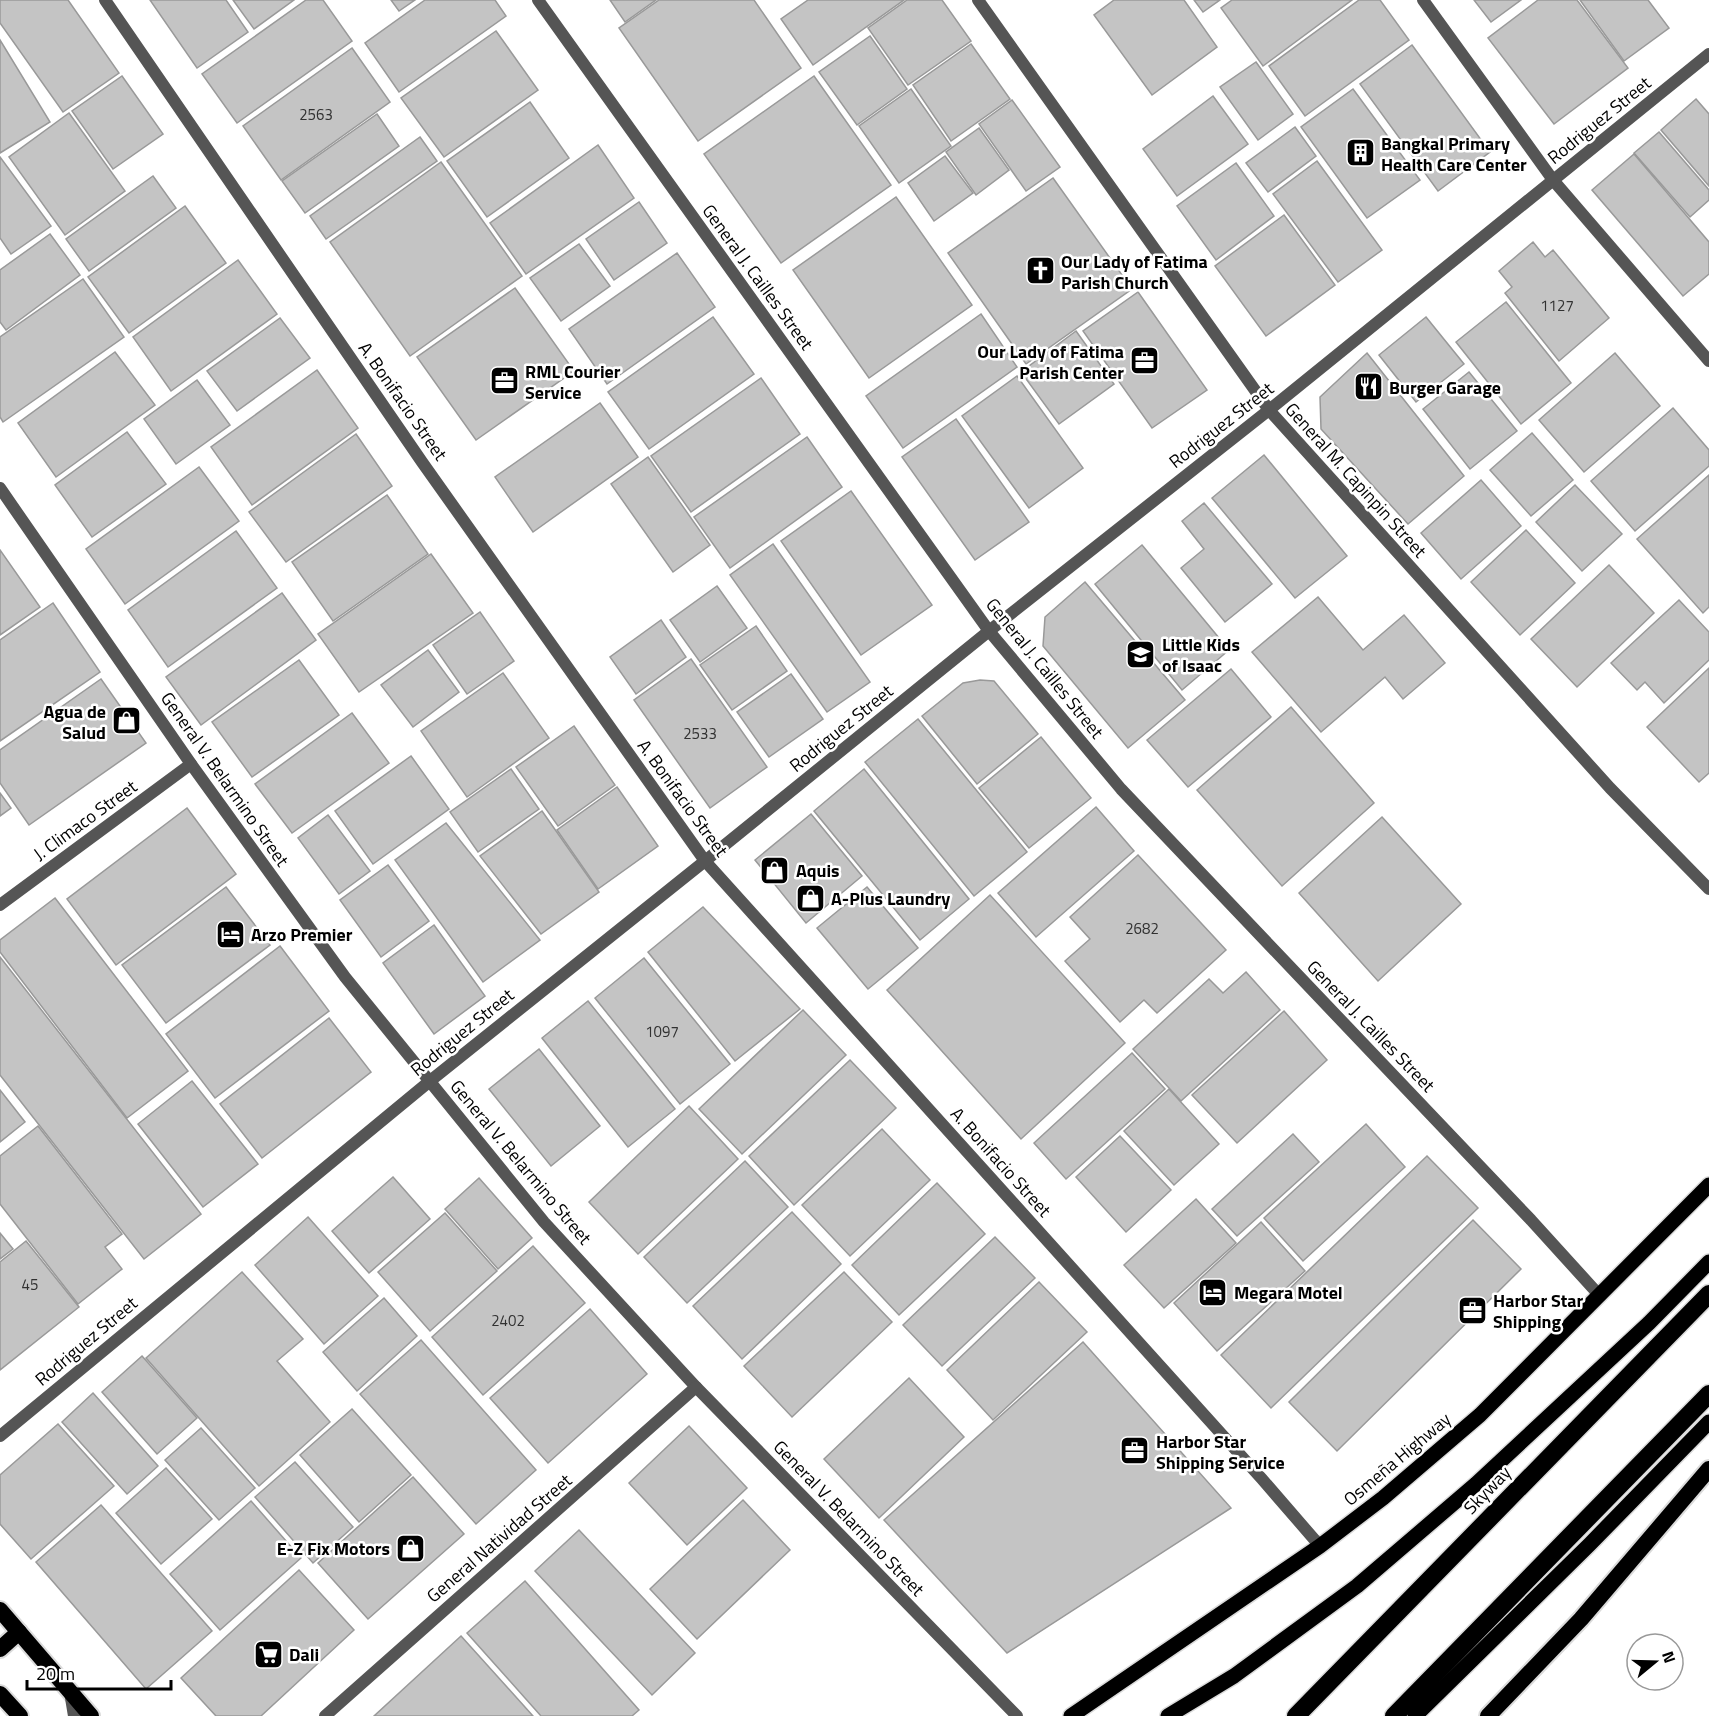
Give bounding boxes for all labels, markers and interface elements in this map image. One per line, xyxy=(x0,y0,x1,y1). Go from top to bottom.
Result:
street label: Rodriguez Street xyxy=(1541,69,1657,170)
house number: 2563 xyxy=(299,103,333,126)
place label: Bangkal Primary Health Care Center xyxy=(1381,130,1527,178)
building icon: Bangkal Primary Health Care Center xyxy=(1344,137,1376,169)
street label: General J. Cailles Street xyxy=(696,199,821,356)
place label: Our Lady of Fatima Parish Church xyxy=(1061,248,1208,296)
church icon: Our Lady of Fatima Parish Church xyxy=(1024,255,1056,287)
house number: 1127 xyxy=(1540,294,1574,317)
street label: A. Bonifacio Street xyxy=(352,336,454,466)
place label: Our Lady of Fatima Parish Center xyxy=(977,338,1124,386)
office icon: Our Lady of Fatima Parish Center xyxy=(1129,345,1161,377)
place label: RML Courier Service xyxy=(525,358,621,406)
office icon: RML Courier Service xyxy=(488,365,520,397)
restaurant icon: Burger Garage xyxy=(1352,371,1384,403)
place label: Burger Garage xyxy=(1389,374,1501,401)
street label: Rodriguez Street xyxy=(1163,375,1280,475)
street label: General M. Capinpin Street xyxy=(1279,396,1434,564)
street label: General J. Cailles Street xyxy=(980,592,1111,745)
place label: Little Kids of Isaac xyxy=(1162,631,1240,679)
school or university icon: Little Kids of Isaac xyxy=(1125,638,1157,670)
street label: Rodriguez Street xyxy=(783,677,899,778)
street label: General V. Belarmino Street xyxy=(154,686,296,872)
place label: Agua de Salud xyxy=(44,698,106,746)
shop icon: Agua de Salud xyxy=(111,705,143,737)
house number: 2533 xyxy=(683,722,717,745)
street label: A. Bonifacio Street xyxy=(631,734,735,863)
street label: J. Climaco Street xyxy=(27,773,143,867)
shop icon: Aquis xyxy=(759,854,791,886)
place label: Aquis xyxy=(796,857,840,884)
shop icon: A-Plus Laundry xyxy=(794,882,826,914)
place label: A-Plus Laundry xyxy=(831,885,950,912)
house number: 2682 xyxy=(1125,917,1159,940)
hotel icon: Arzo Premier xyxy=(214,918,246,950)
place label: Arzo Premier xyxy=(251,921,353,948)
street label: General J. Cailles Street xyxy=(1301,954,1442,1099)
street label: Rodriguez Street xyxy=(404,981,520,1082)
house number: 1097 xyxy=(645,1020,679,1043)
street label: General V. Belarmino Street xyxy=(444,1074,599,1251)
street label: A. Bonifacio Street xyxy=(944,1101,1058,1223)
house number: 45 xyxy=(22,1273,38,1296)
hotel icon: Megara Motel xyxy=(1197,1276,1229,1308)
place label: Megara Motel xyxy=(1234,1279,1343,1306)
place label: Harbor Star Shipping xyxy=(1493,1287,1584,1335)
street label: Rodriguez Street xyxy=(29,1290,144,1392)
office icon: Harbor Star Shipping xyxy=(1456,1294,1488,1326)
house number: 2402 xyxy=(491,1309,525,1332)
street label: Osmeña Highway xyxy=(1337,1406,1457,1512)
place label: Harbor Star Shipping Service xyxy=(1156,1428,1285,1476)
street label: General V. Belarmino Street xyxy=(767,1434,931,1603)
office icon: Harbor Star Shipping Service xyxy=(1119,1435,1151,1467)
street label: Skyway xyxy=(1457,1459,1517,1520)
street label: General Natividad Street xyxy=(420,1467,578,1609)
shop icon: E-Z Fix Motors xyxy=(395,1532,427,1564)
place label: E-Z Fix Motors xyxy=(277,1535,390,1562)
north arrow xyxy=(1625,1632,1685,1692)
supermarket icon: Dali xyxy=(252,1638,284,1670)
place label: Dali xyxy=(289,1641,319,1668)
text: N xyxy=(1656,1648,1682,1666)
scale bar xyxy=(27,1653,171,1691)
text: 20 m xyxy=(36,1660,75,1687)

